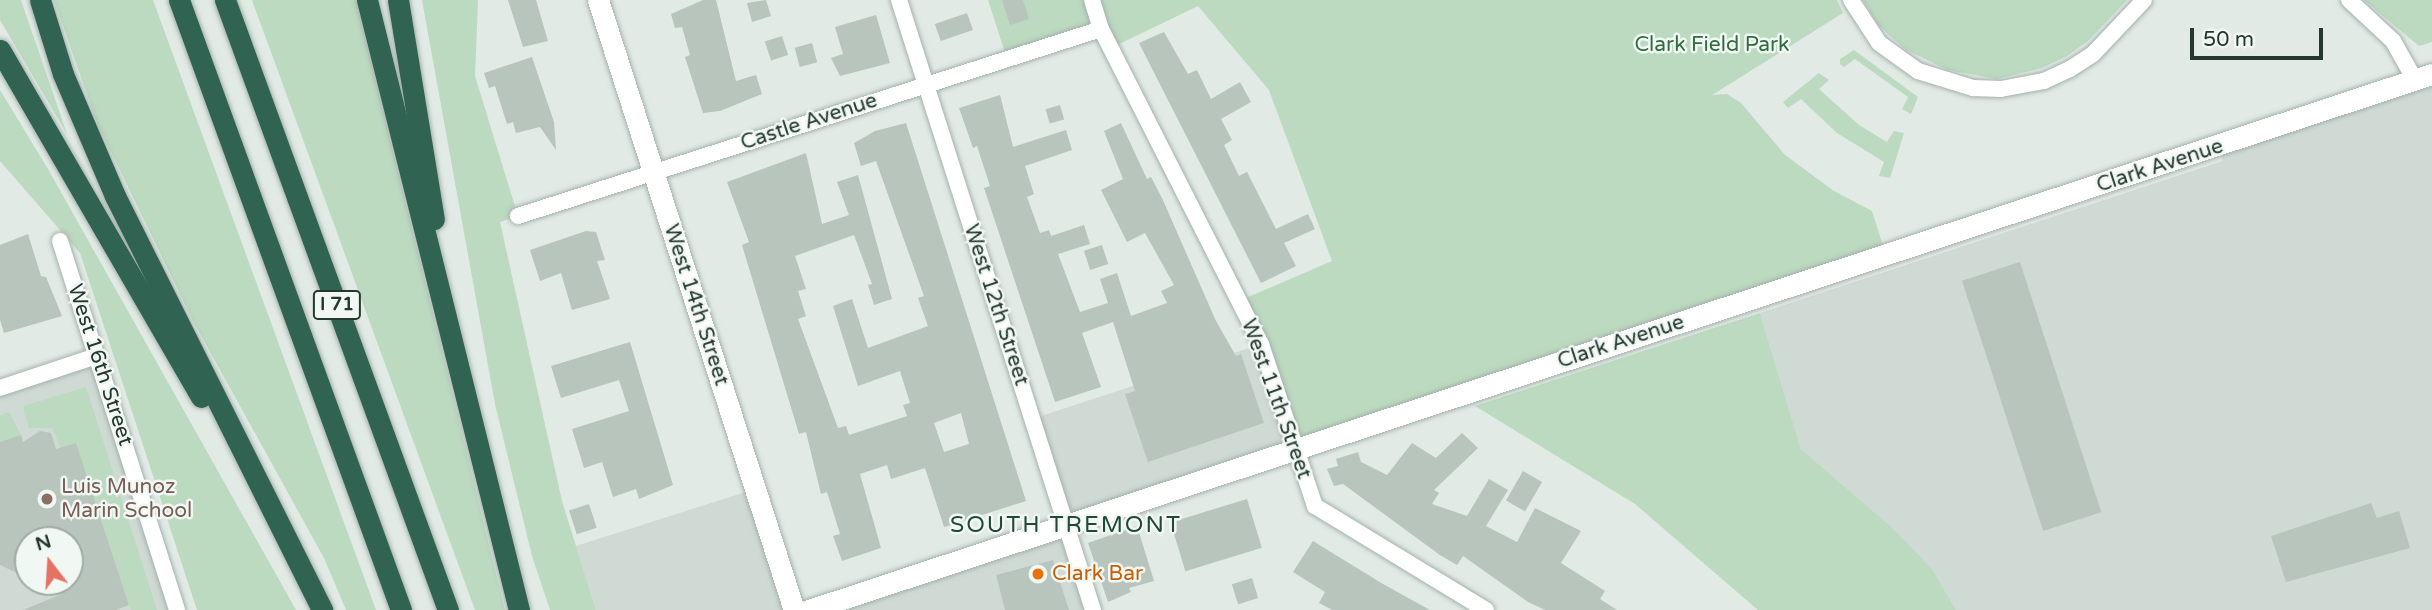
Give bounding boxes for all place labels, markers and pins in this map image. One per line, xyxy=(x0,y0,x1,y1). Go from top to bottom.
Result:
place label: Luis Munoz Marin School xyxy=(61,474,192,524)
marker: Luis Munoz Marin School xyxy=(39,491,55,507)
place label: Clark Bar xyxy=(1052,561,1143,587)
marker: Clark Bar xyxy=(1030,566,1046,582)

